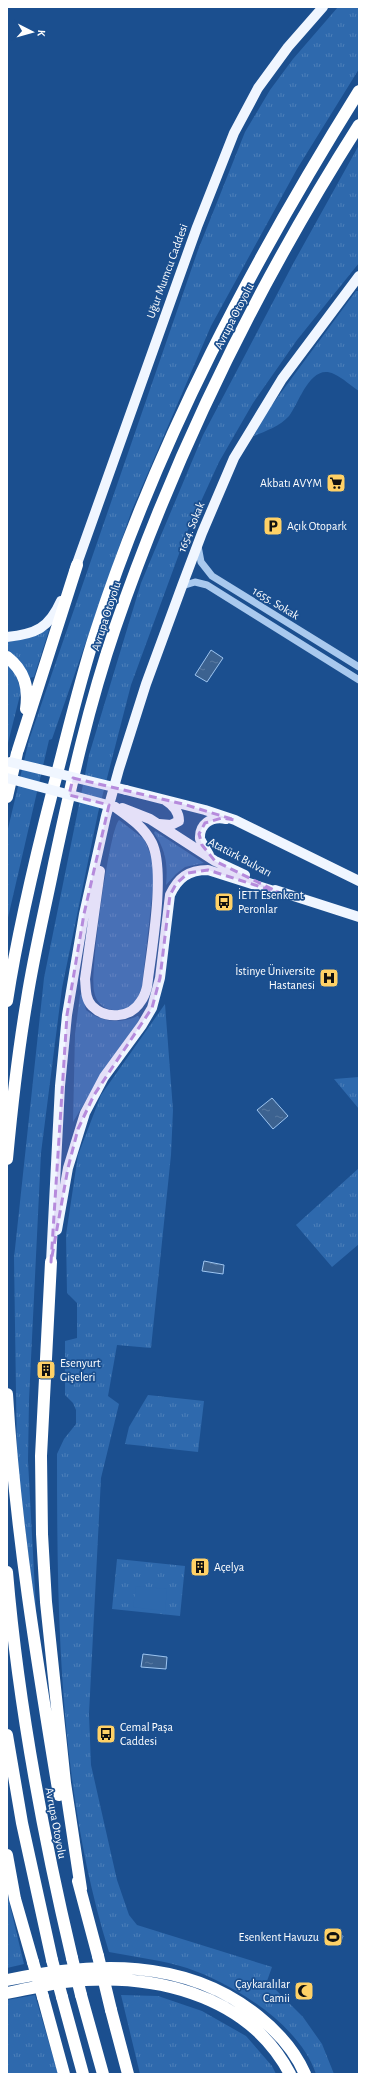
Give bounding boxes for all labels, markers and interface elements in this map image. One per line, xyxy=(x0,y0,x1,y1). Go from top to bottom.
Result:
north arrow xyxy=(12,12,52,52)
text: K xyxy=(36,29,47,37)
street label: Uğur Mumcu Caddesi xyxy=(144,222,190,320)
street label: Avrupa Otoyolu xyxy=(212,281,257,351)
supermarket icon: Akbatı AVYM xyxy=(325,472,347,494)
place label: Akbatı AVYM xyxy=(260,477,322,489)
street label: 1654. Sokak xyxy=(176,500,207,554)
parking icon: Açık Otopark xyxy=(262,515,284,537)
place label: Açık Otopark xyxy=(287,520,347,532)
street label: Avrupa Otoyolu xyxy=(89,580,124,653)
street label: 1655. Sokak xyxy=(251,584,302,622)
street label: Atatürk Bulvarı xyxy=(206,835,274,879)
place label: İETT Esenkent Peronlar xyxy=(238,888,304,915)
bus stop icon: İETT Esenkent Peronlar xyxy=(213,891,235,913)
place label: İstinye Üniversite Hastanesi xyxy=(235,964,315,991)
hospital icon: İstinye Üniversite Hastanesi xyxy=(318,967,340,989)
place label: Esenyurt Gişeleri xyxy=(60,1357,101,1383)
building icon: Esenyurt Gişeleri xyxy=(35,1359,57,1381)
building icon: Açelya xyxy=(189,1556,211,1578)
place label: Açelya xyxy=(214,1561,245,1574)
place label: Cemal Paşa Caddesi xyxy=(120,1721,174,1747)
bus stop icon: Cemal Paşa Caddesi xyxy=(95,1723,117,1745)
street label: Avrupa Otoyolu xyxy=(42,1786,69,1860)
sports icon: Esenkent Havuzu xyxy=(322,1926,344,1948)
place label: Esenkent Havuzu xyxy=(239,1931,319,1943)
place label: Çaykaralılar Camii xyxy=(235,1978,290,2004)
mosque icon: Çaykaralılar Camii xyxy=(293,1980,315,2002)

